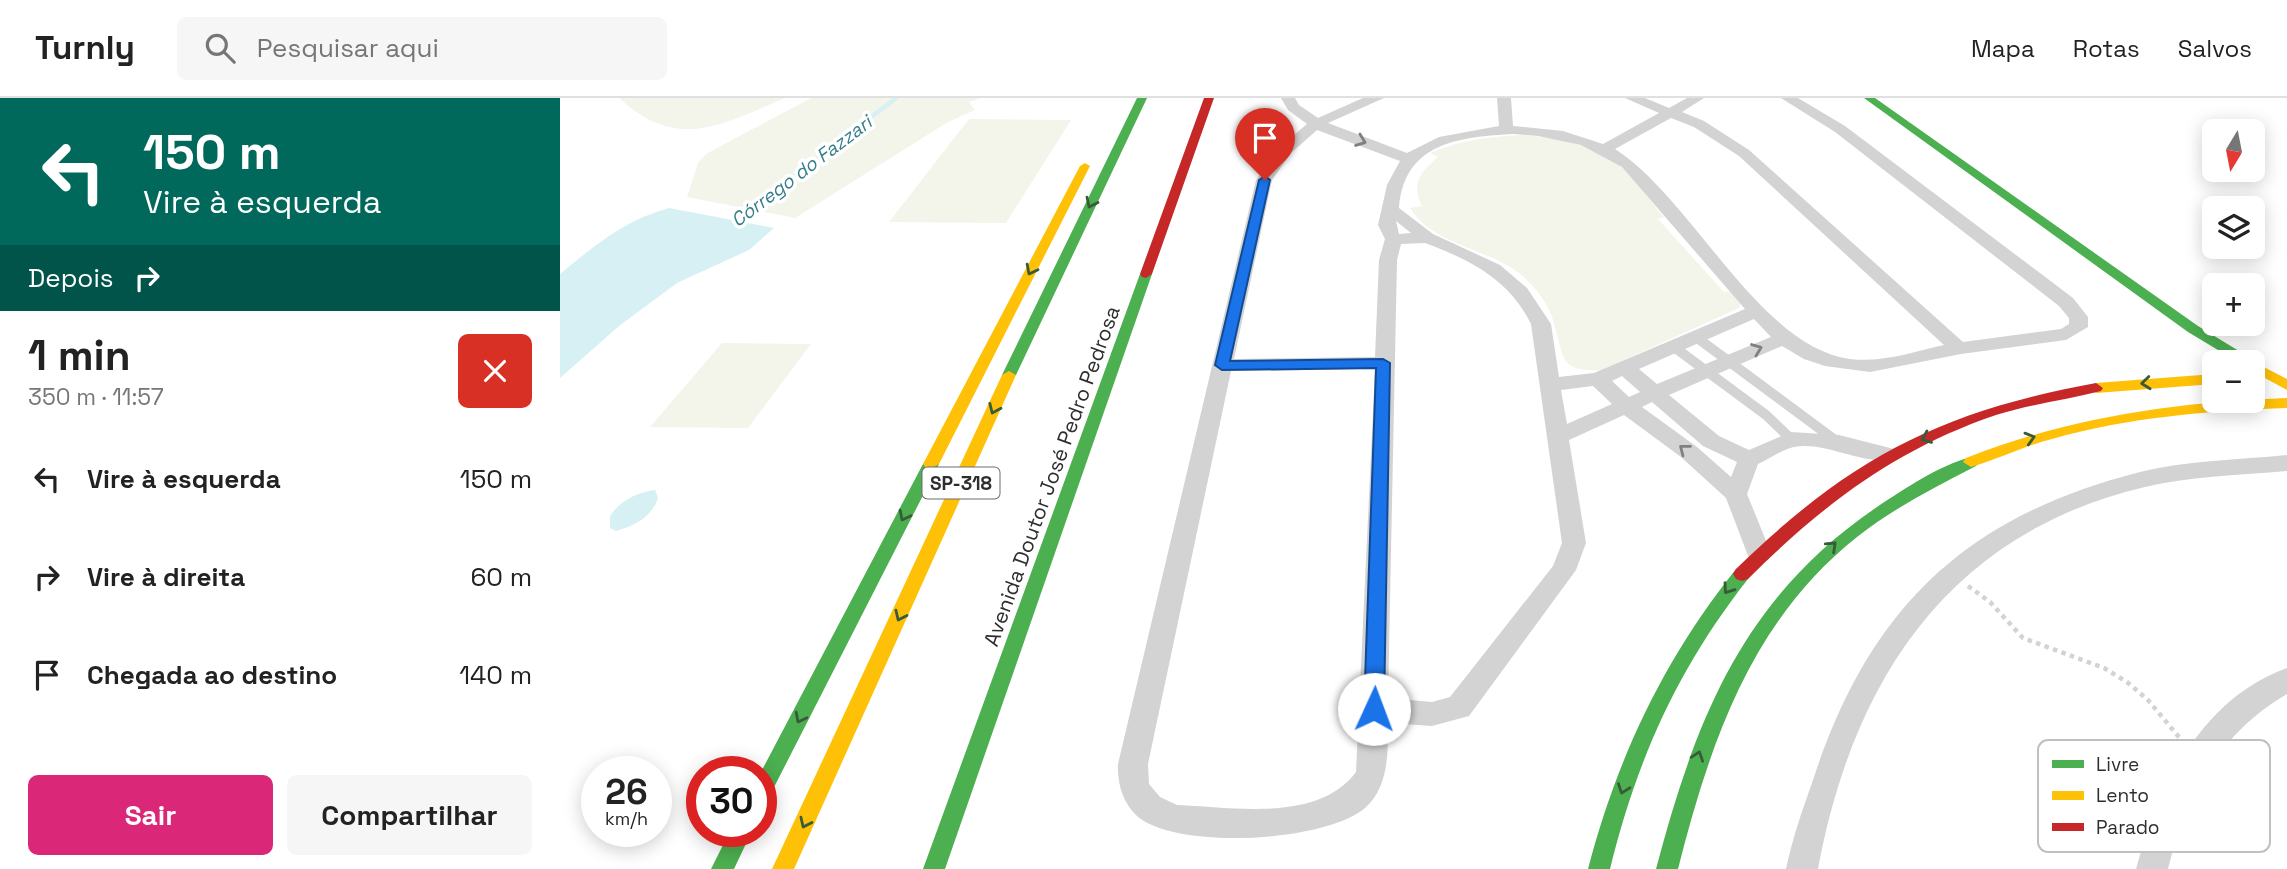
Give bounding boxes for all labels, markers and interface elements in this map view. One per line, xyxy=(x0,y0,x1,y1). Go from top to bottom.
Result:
search box xyxy=(177,17,667,80)
text: Turnly xyxy=(35,27,135,69)
icon: search xyxy=(201,29,239,67)
text: Pesquisar aqui xyxy=(257,31,439,65)
text: Mapa xyxy=(1971,33,2035,64)
text: Rotas xyxy=(2073,33,2140,64)
text: Salvos xyxy=(2178,33,2252,64)
pin xyxy=(1235,108,1295,180)
water label: Córrego do Fazzari xyxy=(726,109,879,233)
icon: arrive xyxy=(1246,119,1284,157)
north arrow xyxy=(2202,119,2264,182)
map controls xyxy=(2202,119,2265,413)
text: 150 m xyxy=(143,121,281,183)
icon: left xyxy=(28,126,119,217)
one-way arrow xyxy=(1355,132,1367,146)
text: Vire à esquerda xyxy=(143,182,381,222)
one-way arrow xyxy=(1085,196,1099,208)
button: layers xyxy=(2202,196,2265,259)
icon: right xyxy=(128,259,166,297)
text: Depois xyxy=(28,261,114,295)
one-way arrow xyxy=(1025,263,1039,275)
button: + xyxy=(2202,273,2265,336)
street label: Avenida Doutor José Pedro Pedrosa xyxy=(977,302,1126,650)
text: 1 min xyxy=(28,329,131,382)
button: close xyxy=(458,334,532,408)
one-way arrow xyxy=(1750,343,1762,357)
button: − xyxy=(2202,350,2265,413)
one-way arrow xyxy=(2140,376,2151,391)
text: 350 m · 11:57 xyxy=(28,382,164,412)
one-way arrow xyxy=(988,402,1002,414)
one-way arrow xyxy=(1921,429,1933,443)
one-way arrow xyxy=(2024,431,2036,446)
one-way arrow xyxy=(1680,444,1692,457)
icon: left xyxy=(28,460,66,498)
text: Vire à esquerda xyxy=(87,462,281,496)
text: 150 m xyxy=(460,462,532,496)
road number: SP-318 xyxy=(922,468,1000,498)
one-way arrow xyxy=(899,509,912,521)
one-way arrow xyxy=(1824,542,1837,555)
icon: right xyxy=(28,558,66,596)
text: Vire à direita xyxy=(87,560,245,594)
text: 60 m xyxy=(470,560,532,594)
one-way arrow xyxy=(1724,581,1736,594)
one-way arrow xyxy=(894,609,908,621)
icon: arrive xyxy=(28,656,66,694)
text: Chegada ao destino xyxy=(87,658,337,692)
text: 140 m xyxy=(459,658,532,692)
position arrow xyxy=(1337,672,1411,746)
one-way arrow xyxy=(794,711,808,723)
legend xyxy=(2038,740,2270,852)
one-way arrow xyxy=(1690,751,1704,763)
text: Livre xyxy=(2096,752,2139,777)
speed limit sign: 30 xyxy=(686,756,777,847)
text: 26 xyxy=(605,770,648,814)
button: Sair xyxy=(28,775,273,855)
button: Compartilhar xyxy=(287,775,532,855)
one-way arrow xyxy=(1617,782,1631,794)
text: Lento xyxy=(2096,783,2149,808)
text: km/h xyxy=(605,807,648,830)
text: Parado xyxy=(2096,815,2160,840)
one-way arrow xyxy=(799,816,813,828)

